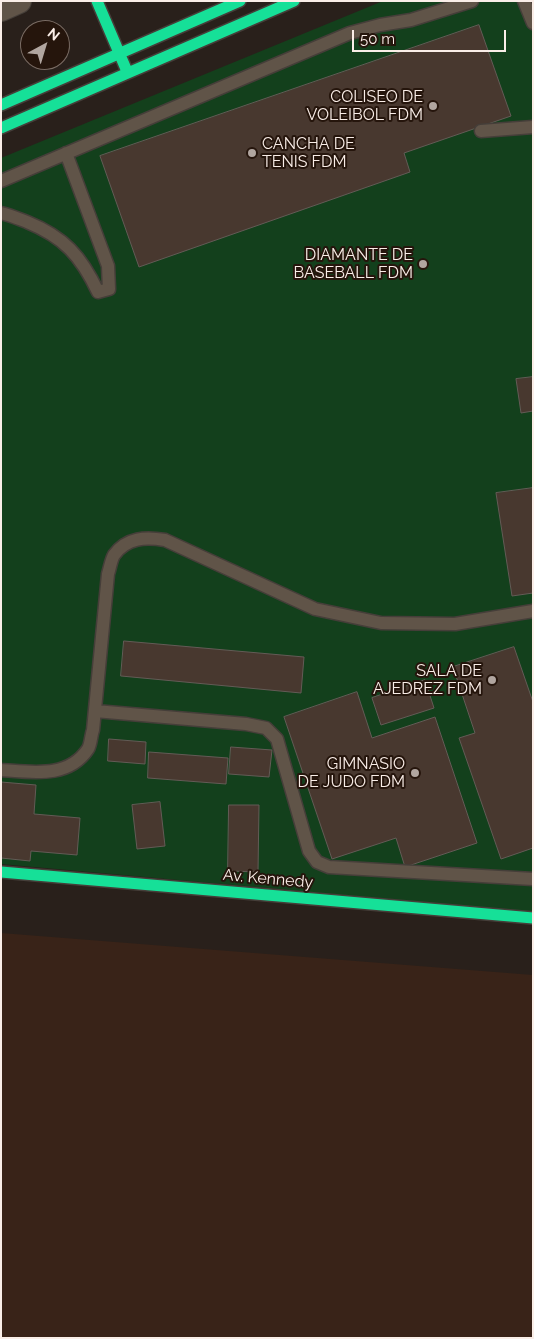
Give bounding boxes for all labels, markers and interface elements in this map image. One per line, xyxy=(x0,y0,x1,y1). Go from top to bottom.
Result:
north arrow xyxy=(20,20,70,70)
scale bar xyxy=(354,20,508,52)
text: N xyxy=(45,25,63,44)
text: 50 m xyxy=(360,30,395,48)
place label: COLISEO DE VOLEIBOL FDM xyxy=(307,87,423,125)
marker: COLISEO DE VOLEIBOL FDM xyxy=(427,100,439,112)
place label: CANCHA DE TENIS FDM xyxy=(262,134,355,172)
marker: CANCHA DE TENIS FDM xyxy=(246,147,258,159)
place label: DIAMANTE DE BASEBALL FDM xyxy=(294,245,413,283)
marker: DIAMANTE DE BASEBALL FDM xyxy=(417,258,429,270)
place label: SALA DE AJEDREZ FDM xyxy=(373,661,482,699)
marker: SALA DE AJEDREZ FDM xyxy=(486,674,498,686)
place label: GIMNASIO DE JUDO FDM xyxy=(298,754,405,792)
marker: GIMNASIO DE JUDO FDM xyxy=(409,767,421,779)
street label: Av. Kennedy xyxy=(222,865,314,893)

